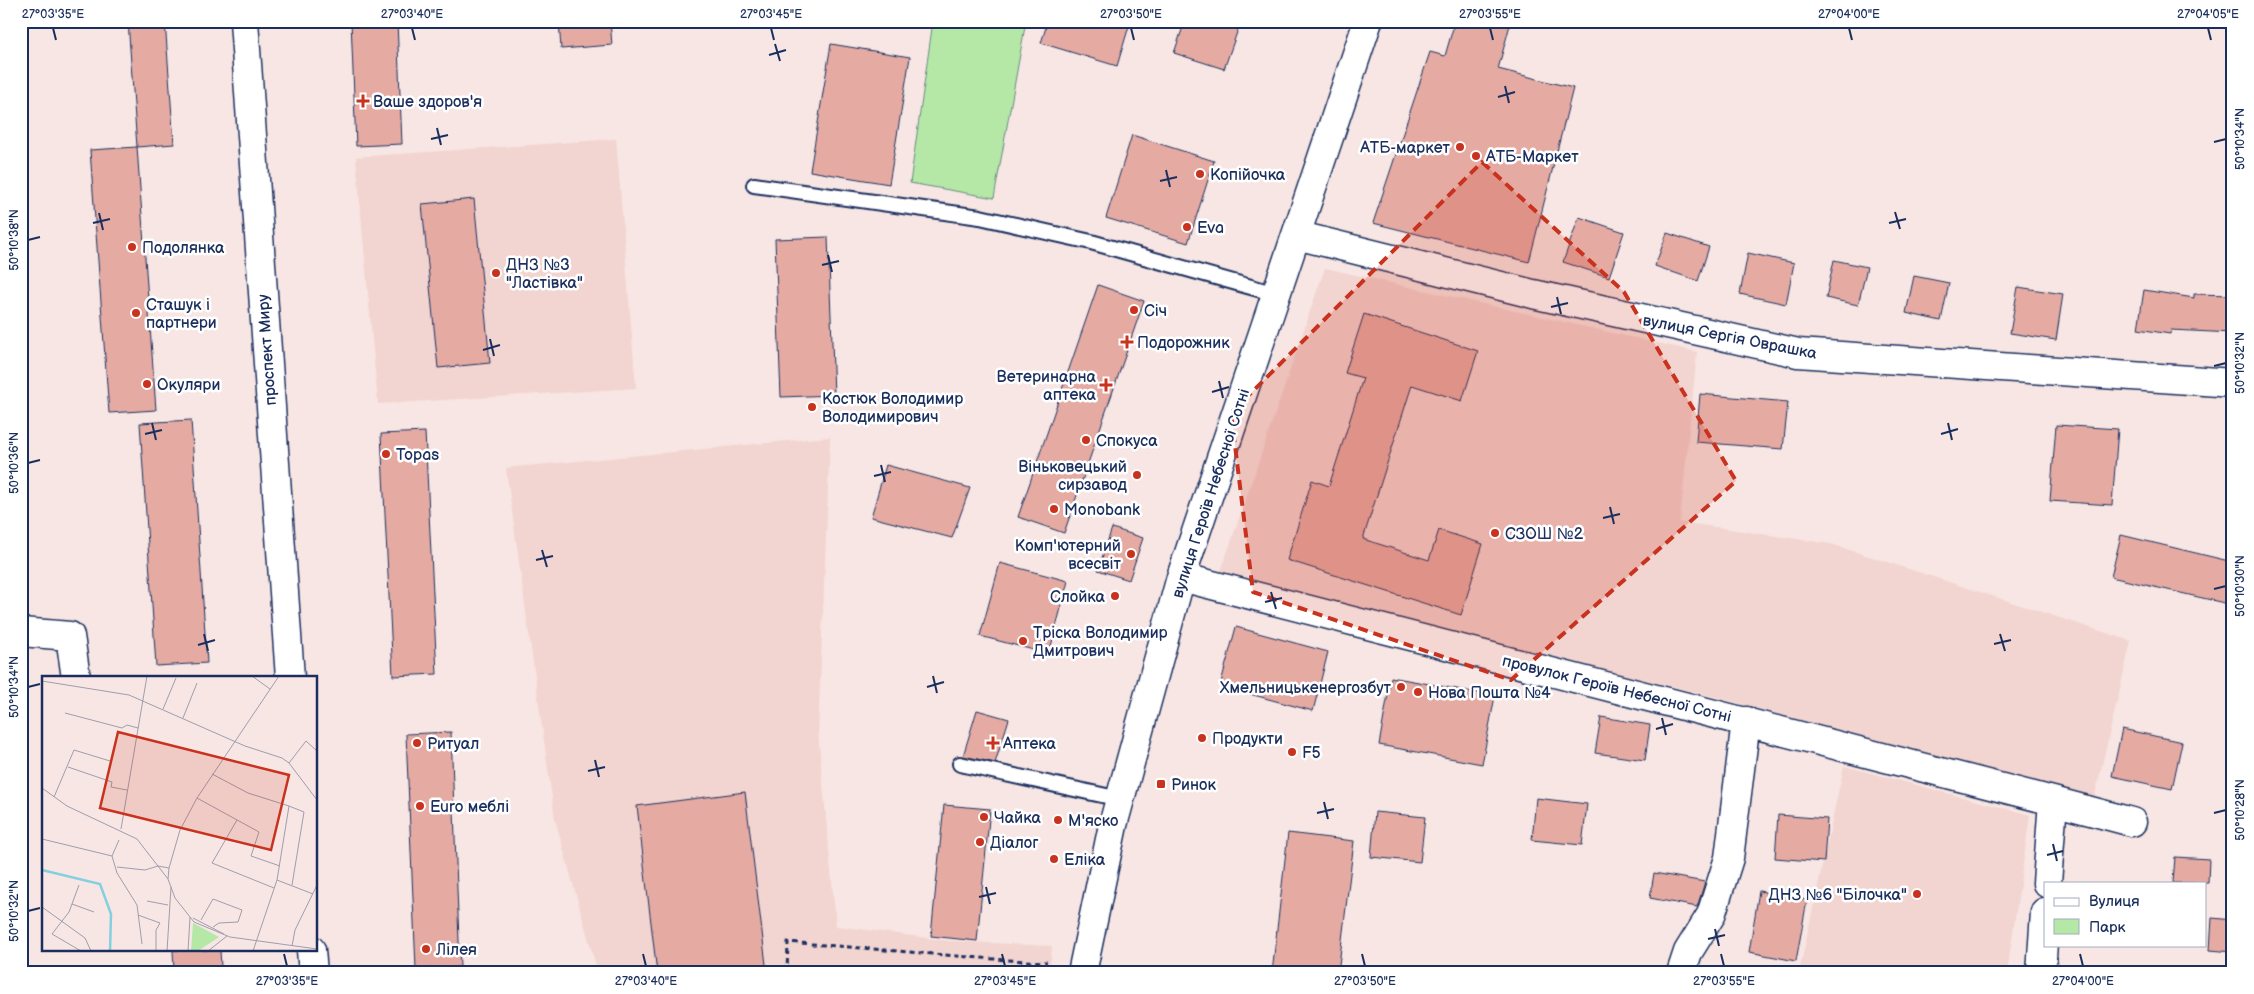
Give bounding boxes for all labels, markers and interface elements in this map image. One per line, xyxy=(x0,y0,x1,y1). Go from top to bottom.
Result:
text: 27°03'35"E xyxy=(22,7,84,22)
text: 27°03'40"E xyxy=(381,7,443,22)
text: 27°03'45"E xyxy=(740,7,802,22)
text: 27°03'50"E xyxy=(1100,7,1162,22)
text: 27°03'55"E xyxy=(1459,7,1521,22)
text: 27°04'00"E xyxy=(1818,7,1880,22)
text: 27°04'05"E xyxy=(2177,7,2239,22)
place label: Ваше здоров'я xyxy=(373,93,482,112)
marker: Ваше здоров'я xyxy=(357,95,369,107)
text: 50°10'34"N xyxy=(2233,108,2248,170)
place label: АТБ-маркет xyxy=(1359,139,1451,158)
marker: АТБ-маркет xyxy=(1454,141,1466,153)
place label: АТБ-Маркет xyxy=(1485,148,1579,167)
marker: АТБ-Маркет xyxy=(1470,150,1482,162)
place label: Копійочка xyxy=(1210,166,1286,185)
marker: Копійочка xyxy=(1194,168,1206,180)
text: 50°10'38"N xyxy=(7,209,22,271)
place label: Eva xyxy=(1197,219,1224,238)
marker: Eva xyxy=(1181,221,1193,233)
place label: Подолянка xyxy=(142,239,225,258)
marker: Подолянка xyxy=(126,241,138,253)
place label: ДНЗ №3 "Ластівка" xyxy=(506,256,583,293)
marker: ДНЗ №3 "Ластівка" xyxy=(490,267,502,279)
street label: проспект Миру xyxy=(254,293,281,406)
place label: Сташук і партнери xyxy=(146,296,217,333)
place label: Січ xyxy=(1144,302,1167,321)
marker: Січ xyxy=(1128,304,1140,316)
marker: Сташук і партнери xyxy=(130,307,142,319)
street label: вулиця Сергія Оврашка xyxy=(1641,311,1819,364)
text: 50°10'32"N xyxy=(2233,332,2248,394)
place label: Подорожник xyxy=(1137,334,1230,353)
marker: Подорожник xyxy=(1121,336,1133,348)
place label: Ветеринарна аптека xyxy=(997,368,1097,405)
place label: Окуляри xyxy=(157,376,220,395)
marker: Окуляри xyxy=(141,378,153,390)
marker: Ветеринарна аптека xyxy=(1100,379,1112,391)
street label: вулиця Героїв Небесної Сотні xyxy=(1169,386,1254,601)
place label: Костюк Володимир Володимирович xyxy=(822,390,963,427)
marker: Костюк Володимир Володимирович xyxy=(806,401,818,413)
text: 50°10'36"N xyxy=(7,432,22,494)
place label: Спокуса xyxy=(1096,432,1158,451)
marker: Спокуса xyxy=(1080,434,1092,446)
place label: Topas xyxy=(396,446,439,465)
marker: Topas xyxy=(380,448,392,460)
place label: Віньковецький сирзавод xyxy=(1018,458,1127,495)
marker: Віньковецький сирзавод xyxy=(1131,469,1143,481)
place label: Monobank xyxy=(1064,501,1140,520)
marker: Monobank xyxy=(1048,503,1060,515)
place label: СЗОШ №2 xyxy=(1505,525,1584,544)
marker: СЗОШ №2 xyxy=(1489,527,1501,539)
place label: Комп'ютерний всесвіт xyxy=(1015,537,1122,574)
marker: Комп'ютерний всесвіт xyxy=(1125,548,1137,560)
text: 50°10'30"N xyxy=(2233,555,2248,617)
place label: Слойка xyxy=(1050,588,1106,607)
marker: Слойка xyxy=(1109,590,1121,602)
place label: Тріска Володимир Дмитрович xyxy=(1033,624,1168,661)
marker: Тріска Володимир Дмитрович xyxy=(1017,635,1029,647)
street label: провулок Героїв Небесної Сотні xyxy=(1500,652,1733,727)
text: 50°10'34"N xyxy=(7,656,22,718)
inset map xyxy=(42,676,318,952)
place label: Хмельницькенергозбут xyxy=(1220,679,1392,698)
marker: Хмельницькенергозбут xyxy=(1395,681,1407,693)
place label: Нова Пошта №4 xyxy=(1428,684,1551,703)
marker: Нова Пошта №4 xyxy=(1412,686,1424,698)
place label: Продукти xyxy=(1212,730,1283,749)
marker: Продукти xyxy=(1196,732,1208,744)
place label: Ритуал xyxy=(427,735,479,754)
place label: Аптека xyxy=(1002,735,1057,754)
marker: Ритуал xyxy=(411,737,423,749)
marker: Аптека xyxy=(987,737,999,749)
place label: F5 xyxy=(1302,744,1321,763)
marker: F5 xyxy=(1286,746,1298,758)
place label: Ринок xyxy=(1171,776,1216,795)
marker: Ринок xyxy=(1155,778,1167,790)
text: 50°10'28"N xyxy=(2233,779,2248,841)
place label: Euro меблі xyxy=(430,798,509,817)
marker: Euro меблі xyxy=(414,800,426,812)
place label: Чайка xyxy=(994,809,1041,828)
marker: Чайка xyxy=(978,811,990,823)
place label: М'яско xyxy=(1068,812,1118,831)
marker: М'яско xyxy=(1052,814,1064,826)
place label: Діалог xyxy=(990,834,1038,853)
marker: Діалог xyxy=(974,836,986,848)
place label: Еліка xyxy=(1064,851,1106,870)
marker: Еліка xyxy=(1048,853,1060,865)
text: 50°10'32"N xyxy=(7,880,22,942)
legend xyxy=(2044,882,2206,946)
place label: ДНЗ №6 "Білочка" xyxy=(1768,886,1907,905)
marker: ДНЗ №6 "Білочка" xyxy=(1911,888,1923,900)
text: Вулиця xyxy=(2089,892,2140,911)
text: Парк xyxy=(2089,918,2126,937)
place label: Лілея xyxy=(435,941,477,960)
marker: Лілея xyxy=(420,943,432,955)
text: 27°03'35"E xyxy=(256,974,318,989)
text: 27°03'40"E xyxy=(615,974,677,989)
text: 27°03'45"E xyxy=(974,974,1036,989)
text: 27°03'50"E xyxy=(1334,974,1396,989)
text: 27°03'55"E xyxy=(1693,974,1755,989)
text: 27°04'00"E xyxy=(2052,974,2114,989)

